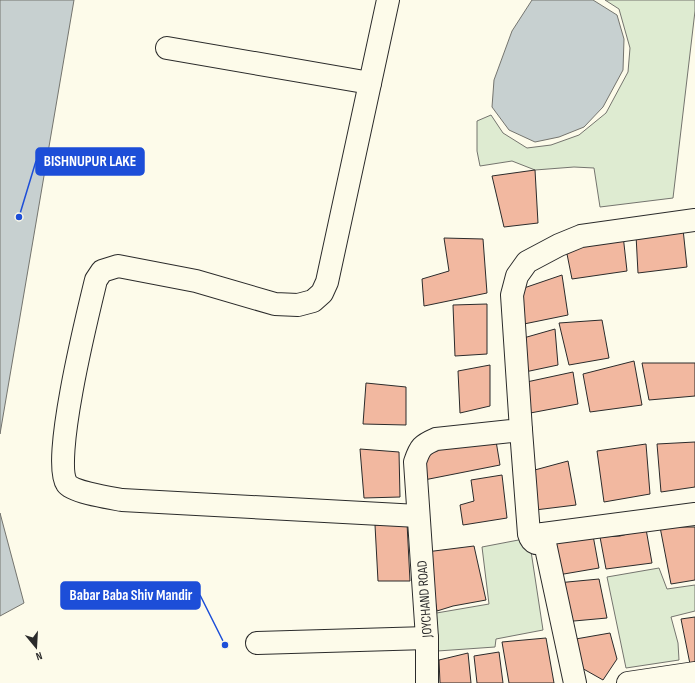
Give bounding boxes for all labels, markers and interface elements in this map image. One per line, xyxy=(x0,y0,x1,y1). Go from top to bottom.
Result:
callout: BISHNUPUR LAKE xyxy=(36,148,144,175)
text: BISHNUPUR LAKE xyxy=(44,152,136,171)
street label: JOYCHAND ROAD xyxy=(413,560,436,639)
callout: Babar Baba Shiv Mandir xyxy=(61,582,200,609)
text: Babar Baba Shiv Mandir xyxy=(70,586,193,605)
north arrow xyxy=(16,627,56,667)
text: N xyxy=(34,649,44,663)

